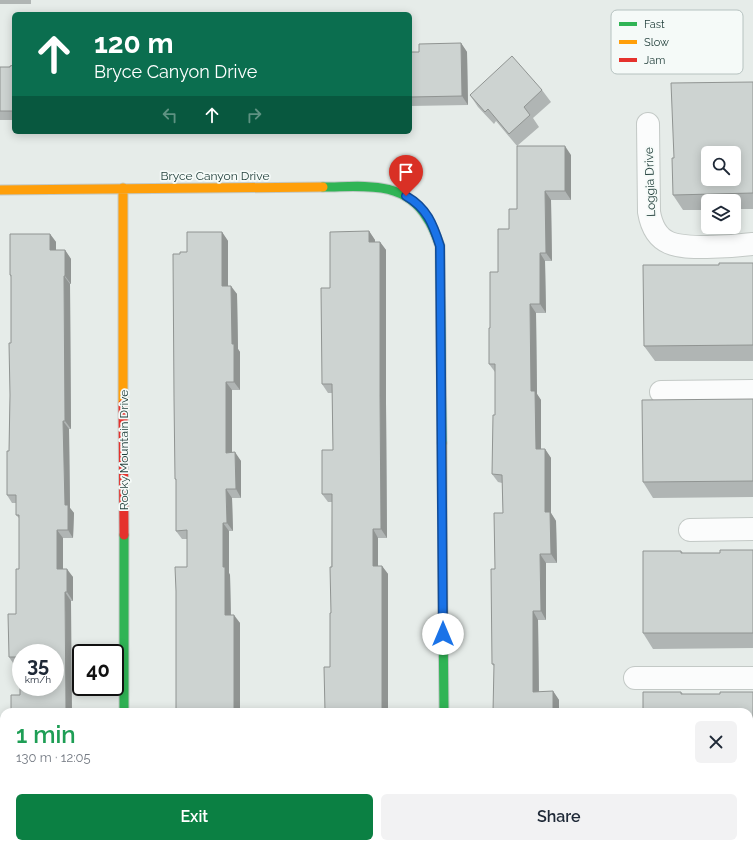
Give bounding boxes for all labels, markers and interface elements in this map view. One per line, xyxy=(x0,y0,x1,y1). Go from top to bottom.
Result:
legend xyxy=(611,10,743,74)
text: Fast xyxy=(644,18,665,31)
text: 120 m xyxy=(94,27,174,60)
icon: ahead xyxy=(28,28,80,80)
text: Slow xyxy=(644,36,669,49)
text: Jam xyxy=(644,54,665,67)
text: Bryce Canyon Drive xyxy=(94,61,257,82)
icon: left xyxy=(159,104,181,126)
icon: ahead xyxy=(201,104,223,126)
icon: right xyxy=(243,104,265,126)
map controls xyxy=(701,146,741,234)
button: search xyxy=(701,146,741,186)
street label: Loggia Drive xyxy=(642,147,658,217)
pin xyxy=(389,155,423,196)
icon: arrive xyxy=(395,161,417,183)
street label: Bryce Canyon Drive xyxy=(161,169,269,183)
button: layers xyxy=(701,194,741,234)
street label: Rocky Mountain Drive xyxy=(117,390,131,510)
position arrow xyxy=(422,613,464,655)
speed limit sign: 40 xyxy=(72,644,124,696)
text: 35 xyxy=(27,653,49,677)
text: km/h xyxy=(25,674,51,685)
text: 1 min xyxy=(16,720,76,749)
button: close xyxy=(695,721,737,763)
text: 130 m · 12:05 xyxy=(16,750,91,765)
button: Exit xyxy=(16,794,373,840)
button: Share xyxy=(381,794,737,840)

